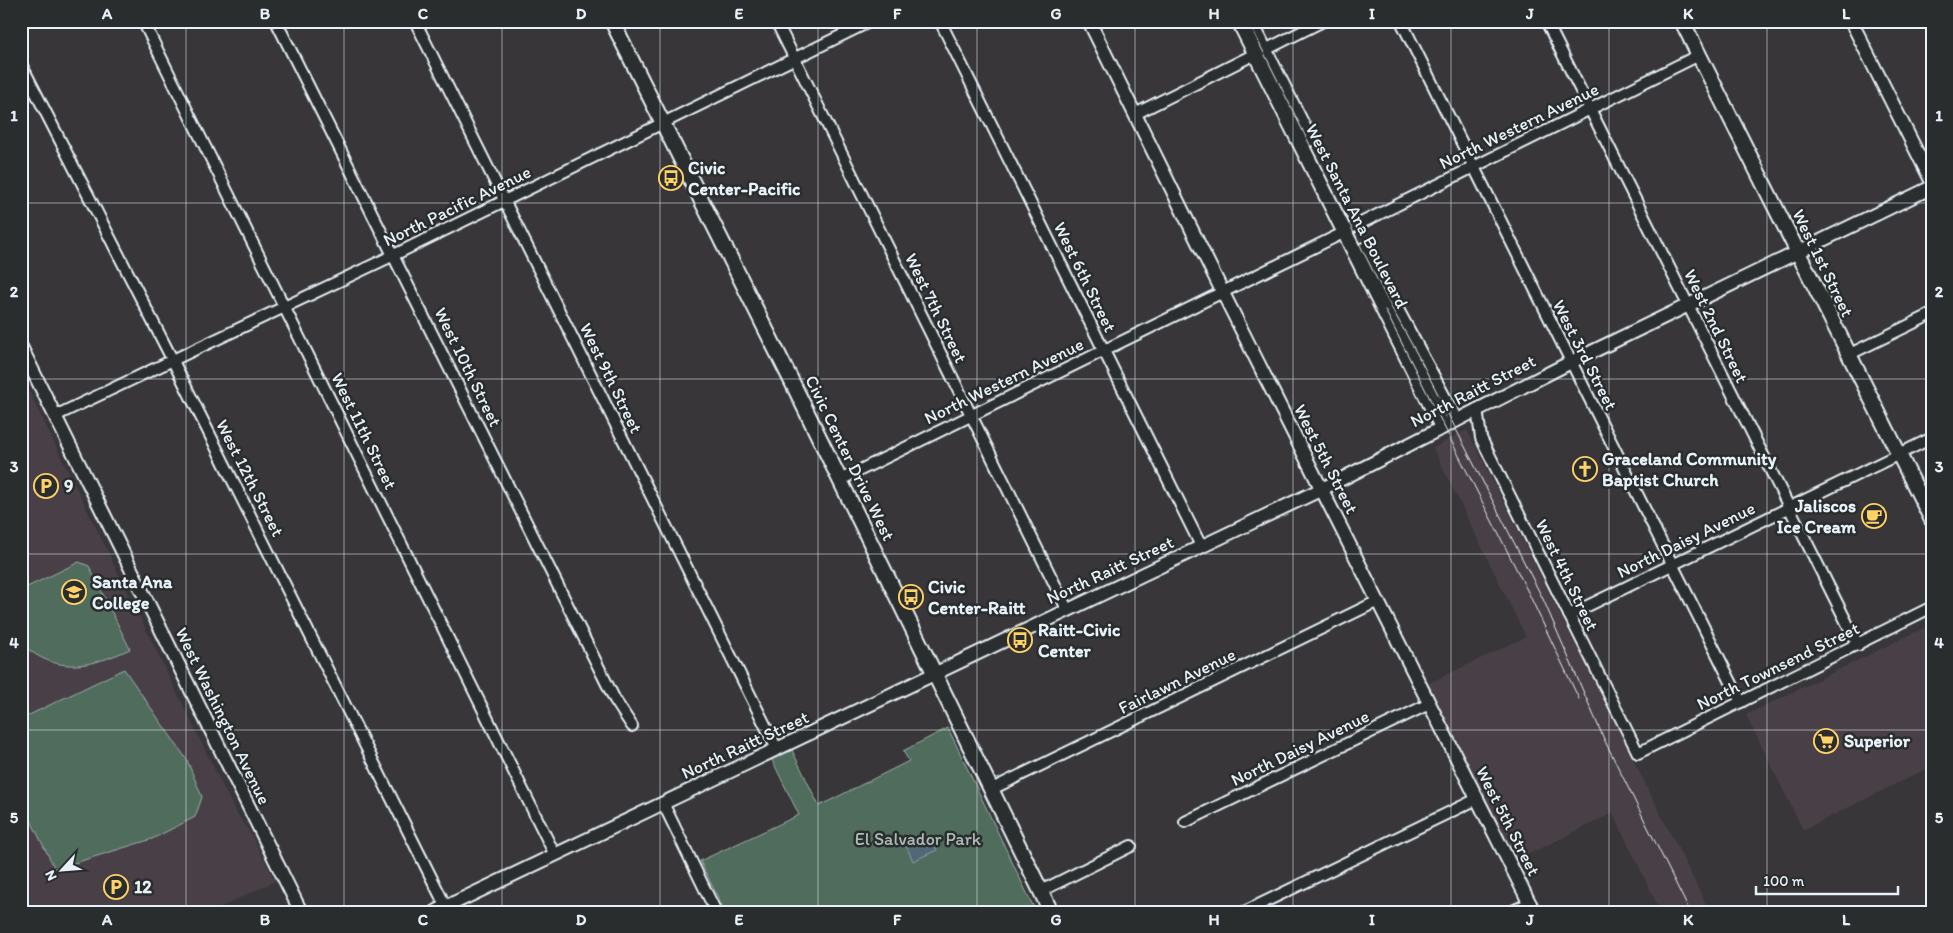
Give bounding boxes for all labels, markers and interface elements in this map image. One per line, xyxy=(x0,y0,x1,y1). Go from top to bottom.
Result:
text: A xyxy=(101,4,113,23)
text: B xyxy=(260,4,271,23)
text: C xyxy=(418,4,429,23)
text: D xyxy=(576,4,587,23)
text: E xyxy=(735,4,744,23)
text: F xyxy=(893,4,902,23)
text: G xyxy=(1050,4,1062,23)
text: H xyxy=(1208,4,1220,23)
text: I xyxy=(1369,4,1375,23)
text: J xyxy=(1525,4,1534,23)
text: K xyxy=(1683,4,1694,23)
text: L xyxy=(1842,4,1851,23)
street label: North Western Avenue xyxy=(1436,78,1602,174)
text: 1 xyxy=(10,106,18,125)
text: 1 xyxy=(1935,106,1943,125)
street label: West Santa Ana Boulevard xyxy=(1301,120,1413,312)
place label: Civic Center-Pacific xyxy=(688,157,801,200)
street label: North Pacific Avenue xyxy=(379,161,535,251)
bus stop icon: Civic Center-Pacific xyxy=(658,165,684,191)
street label: West 1st Street xyxy=(1787,205,1859,321)
street label: West 6th Street xyxy=(1049,218,1121,336)
street label: West 7th Street xyxy=(900,249,972,367)
street label: West 2nd Street xyxy=(1679,266,1753,387)
text: 2 xyxy=(10,282,19,301)
text: 2 xyxy=(1935,282,1944,301)
street label: West 3rd Street xyxy=(1548,296,1622,414)
street label: West 10th Street xyxy=(430,304,506,430)
street label: West 9th Street xyxy=(575,319,647,437)
street label: North Western Avenue xyxy=(921,333,1087,429)
street label: North Raitt Street xyxy=(1407,350,1540,432)
street label: West 11th Street xyxy=(326,369,402,493)
street label: Civic Center Drive West xyxy=(800,372,900,545)
street label: West 5th Street xyxy=(1289,401,1363,518)
street label: West 12th Street xyxy=(211,416,289,540)
place label: Graceland Community Baptist Church xyxy=(1602,448,1777,491)
church icon: Graceland Community Baptist Church xyxy=(1572,456,1598,482)
text: 3 xyxy=(10,457,19,476)
text: 3 xyxy=(1935,457,1944,476)
parking icon: 9 xyxy=(33,473,59,499)
place label: 9 xyxy=(64,475,73,497)
place label: Jaliscos Ice Cream xyxy=(1777,495,1857,538)
street label: North Daisy Avenue xyxy=(1613,497,1759,583)
cafe icon: Jaliscos Ice Cream xyxy=(1861,503,1887,529)
street label: West 4th Street xyxy=(1531,516,1604,635)
street label: North Raitt Street xyxy=(1043,531,1177,609)
place label: Santa Ana College xyxy=(92,571,173,614)
place label: Civic Center-Raitt xyxy=(928,576,1026,619)
school or university icon: Santa Ana College xyxy=(61,579,87,605)
bus stop icon: Civic Center-Raitt xyxy=(898,584,924,610)
street label: North Townsend Street xyxy=(1693,617,1863,715)
place label: Raitt-Civic Center xyxy=(1038,619,1121,662)
street label: West Washington Avenue xyxy=(171,624,275,808)
bus stop icon: Raitt-Civic Center xyxy=(1007,627,1033,653)
text: 4 xyxy=(9,633,19,652)
text: 4 xyxy=(1934,633,1944,652)
street label: Fairlawn Avenue xyxy=(1115,643,1239,719)
street label: North Daisy Avenue xyxy=(1227,705,1373,791)
street label: North Raitt Street xyxy=(678,706,812,784)
supermarket icon: Superior xyxy=(1813,728,1839,754)
place label: Superior xyxy=(1844,730,1911,752)
street label: West 5th Street xyxy=(1471,763,1545,880)
text: 5 xyxy=(10,808,19,827)
text: 5 xyxy=(1935,808,1944,827)
park label: El Salvador Park xyxy=(855,828,982,850)
north arrow xyxy=(38,846,88,896)
scale bar xyxy=(1756,863,1898,895)
text: N xyxy=(41,868,60,883)
text: 100 m xyxy=(1763,872,1805,890)
parking icon: 12 xyxy=(103,874,129,900)
place label: 12 xyxy=(134,876,152,898)
text: A xyxy=(101,910,113,929)
text: B xyxy=(260,910,271,929)
text: C xyxy=(418,910,429,929)
text: D xyxy=(576,910,587,929)
text: E xyxy=(735,910,744,929)
text: F xyxy=(893,910,902,929)
text: G xyxy=(1050,910,1062,929)
text: H xyxy=(1208,910,1220,929)
text: I xyxy=(1369,910,1375,929)
text: J xyxy=(1525,910,1534,929)
text: K xyxy=(1683,910,1694,929)
text: L xyxy=(1842,910,1851,929)

